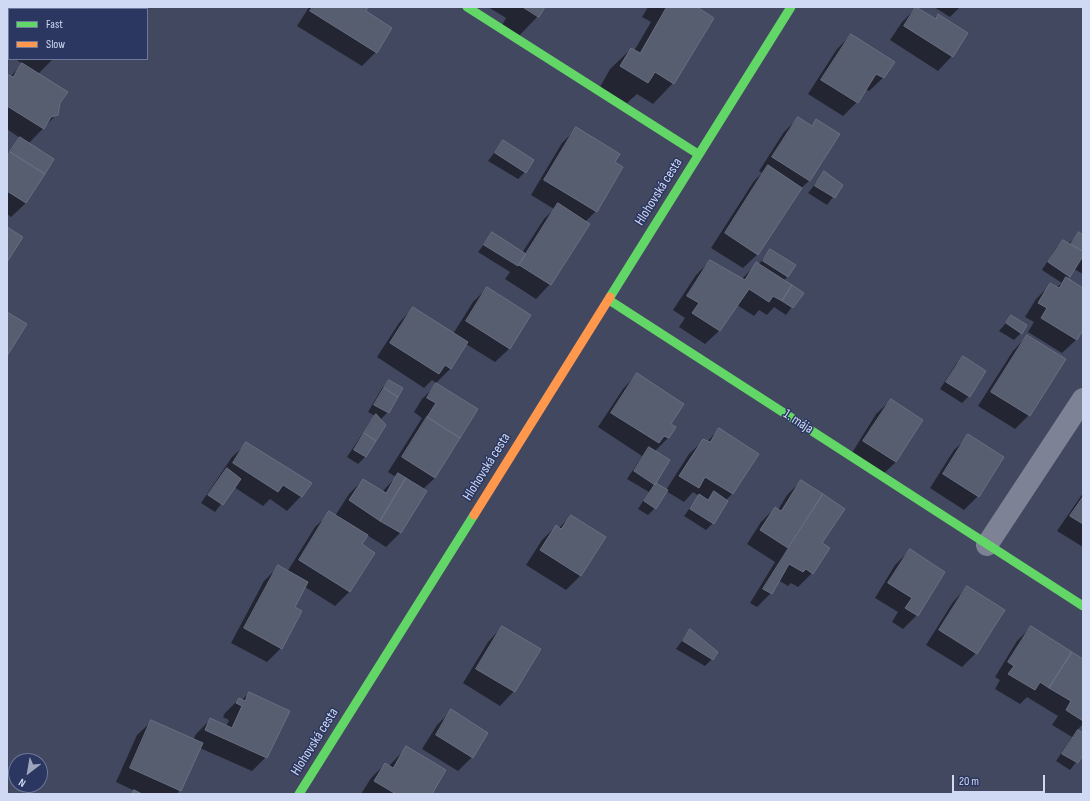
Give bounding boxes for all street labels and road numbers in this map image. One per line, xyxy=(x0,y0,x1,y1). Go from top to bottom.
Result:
street label: Hlohovská cesta xyxy=(632,155,686,229)
street label: 1. mája xyxy=(780,406,816,438)
street label: Hlohovská cesta xyxy=(460,430,514,504)
street label: Hlohovská cesta xyxy=(288,705,342,779)

